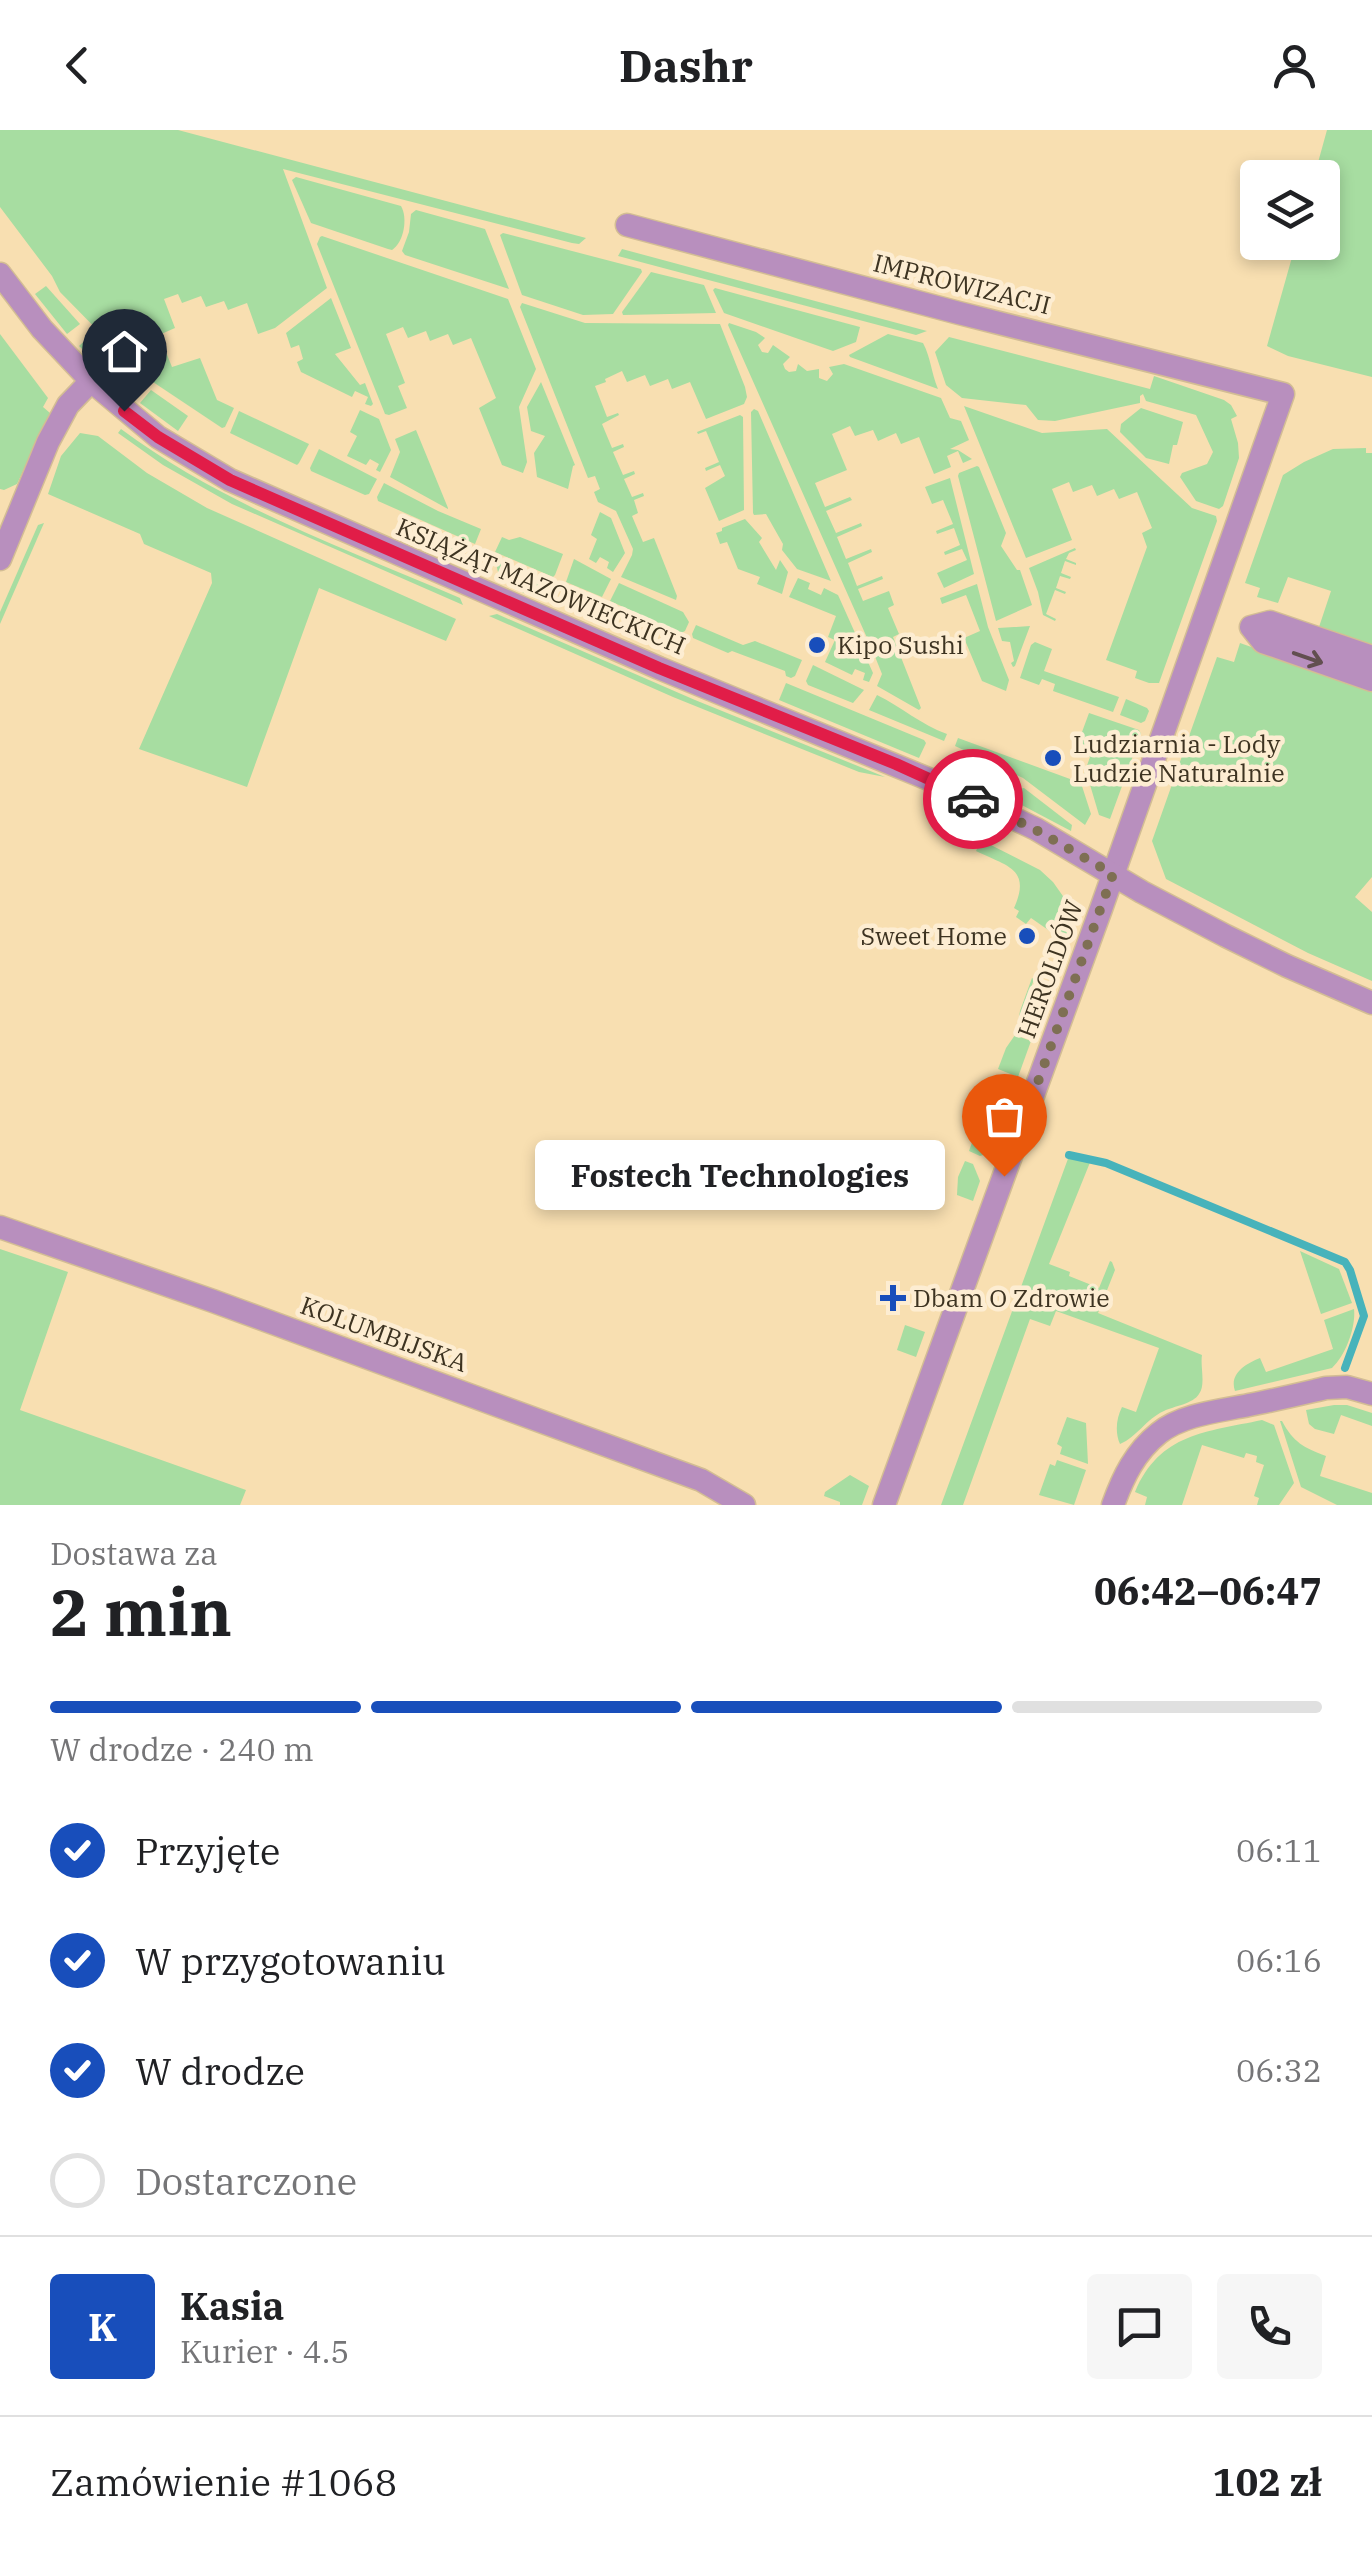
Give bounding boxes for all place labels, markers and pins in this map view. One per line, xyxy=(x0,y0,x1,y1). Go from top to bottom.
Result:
pin xyxy=(82,309,167,412)
place label: Kipo Sushi xyxy=(837,628,964,661)
marker: Kipo Sushi xyxy=(806,634,828,656)
place label: Ludziarnia - Lody Ludzie Naturalnie xyxy=(1073,727,1285,789)
marker: Ludziarnia - Lody Ludzie Naturalnie xyxy=(1042,747,1064,769)
place label: Sweet Home xyxy=(861,919,1007,952)
marker: Sweet Home xyxy=(1016,925,1038,947)
pin xyxy=(962,1074,1047,1177)
callout: Fostech Technologies xyxy=(534,1141,944,1211)
place label: Dbam O Zdrowie xyxy=(913,1281,1110,1314)
marker: Dbam O Zdrowie xyxy=(882,1287,904,1309)

